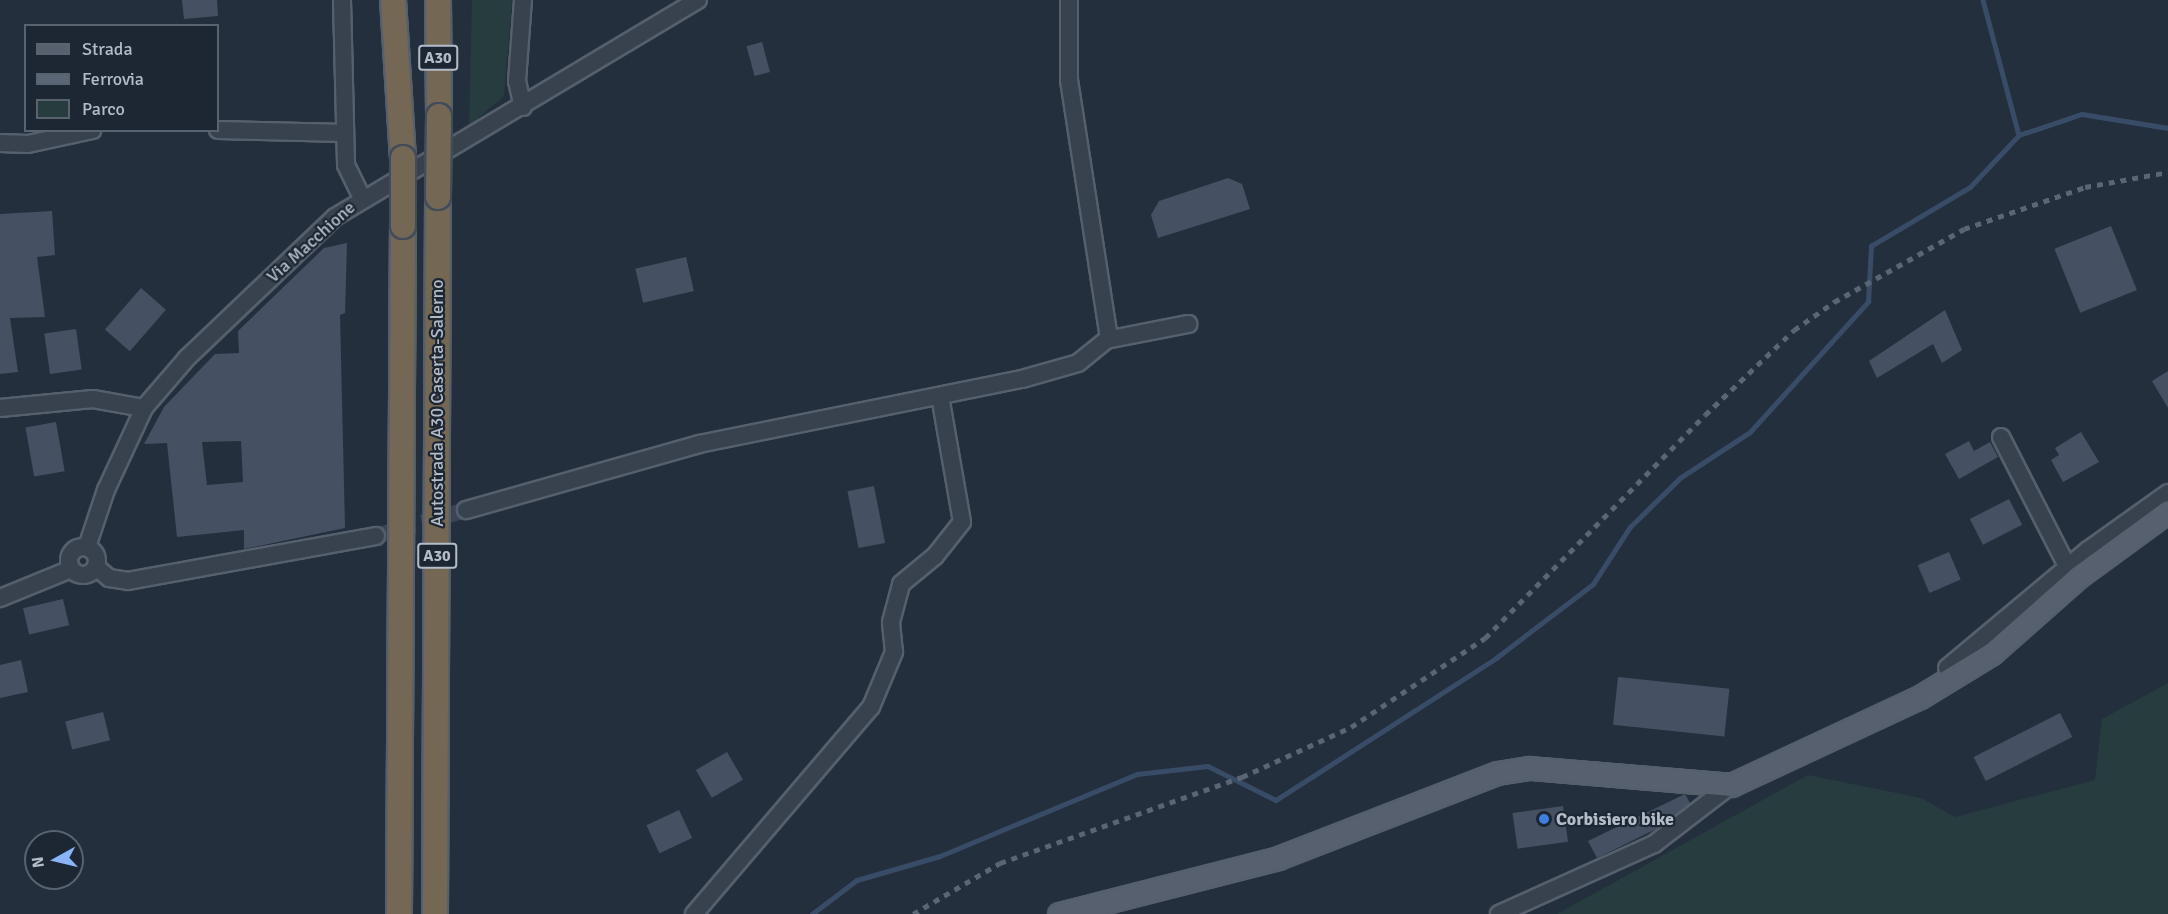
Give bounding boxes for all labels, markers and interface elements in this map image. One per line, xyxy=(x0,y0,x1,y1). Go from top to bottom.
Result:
legend xyxy=(24,24,219,132)
text: Strada xyxy=(82,38,133,60)
road number: A30 xyxy=(417,45,459,71)
text: Ferrovia xyxy=(82,68,144,90)
text: Parco xyxy=(82,98,125,120)
street label: Via Macchione xyxy=(262,197,360,287)
street label: Autostrada A30 Caserta-Salerno xyxy=(426,279,448,527)
road number: A30 xyxy=(416,543,458,569)
place label: Corbisiero bike xyxy=(1556,808,1674,830)
marker: Corbisiero bike xyxy=(1537,812,1551,826)
north arrow xyxy=(24,830,84,890)
text: N xyxy=(27,855,49,869)

